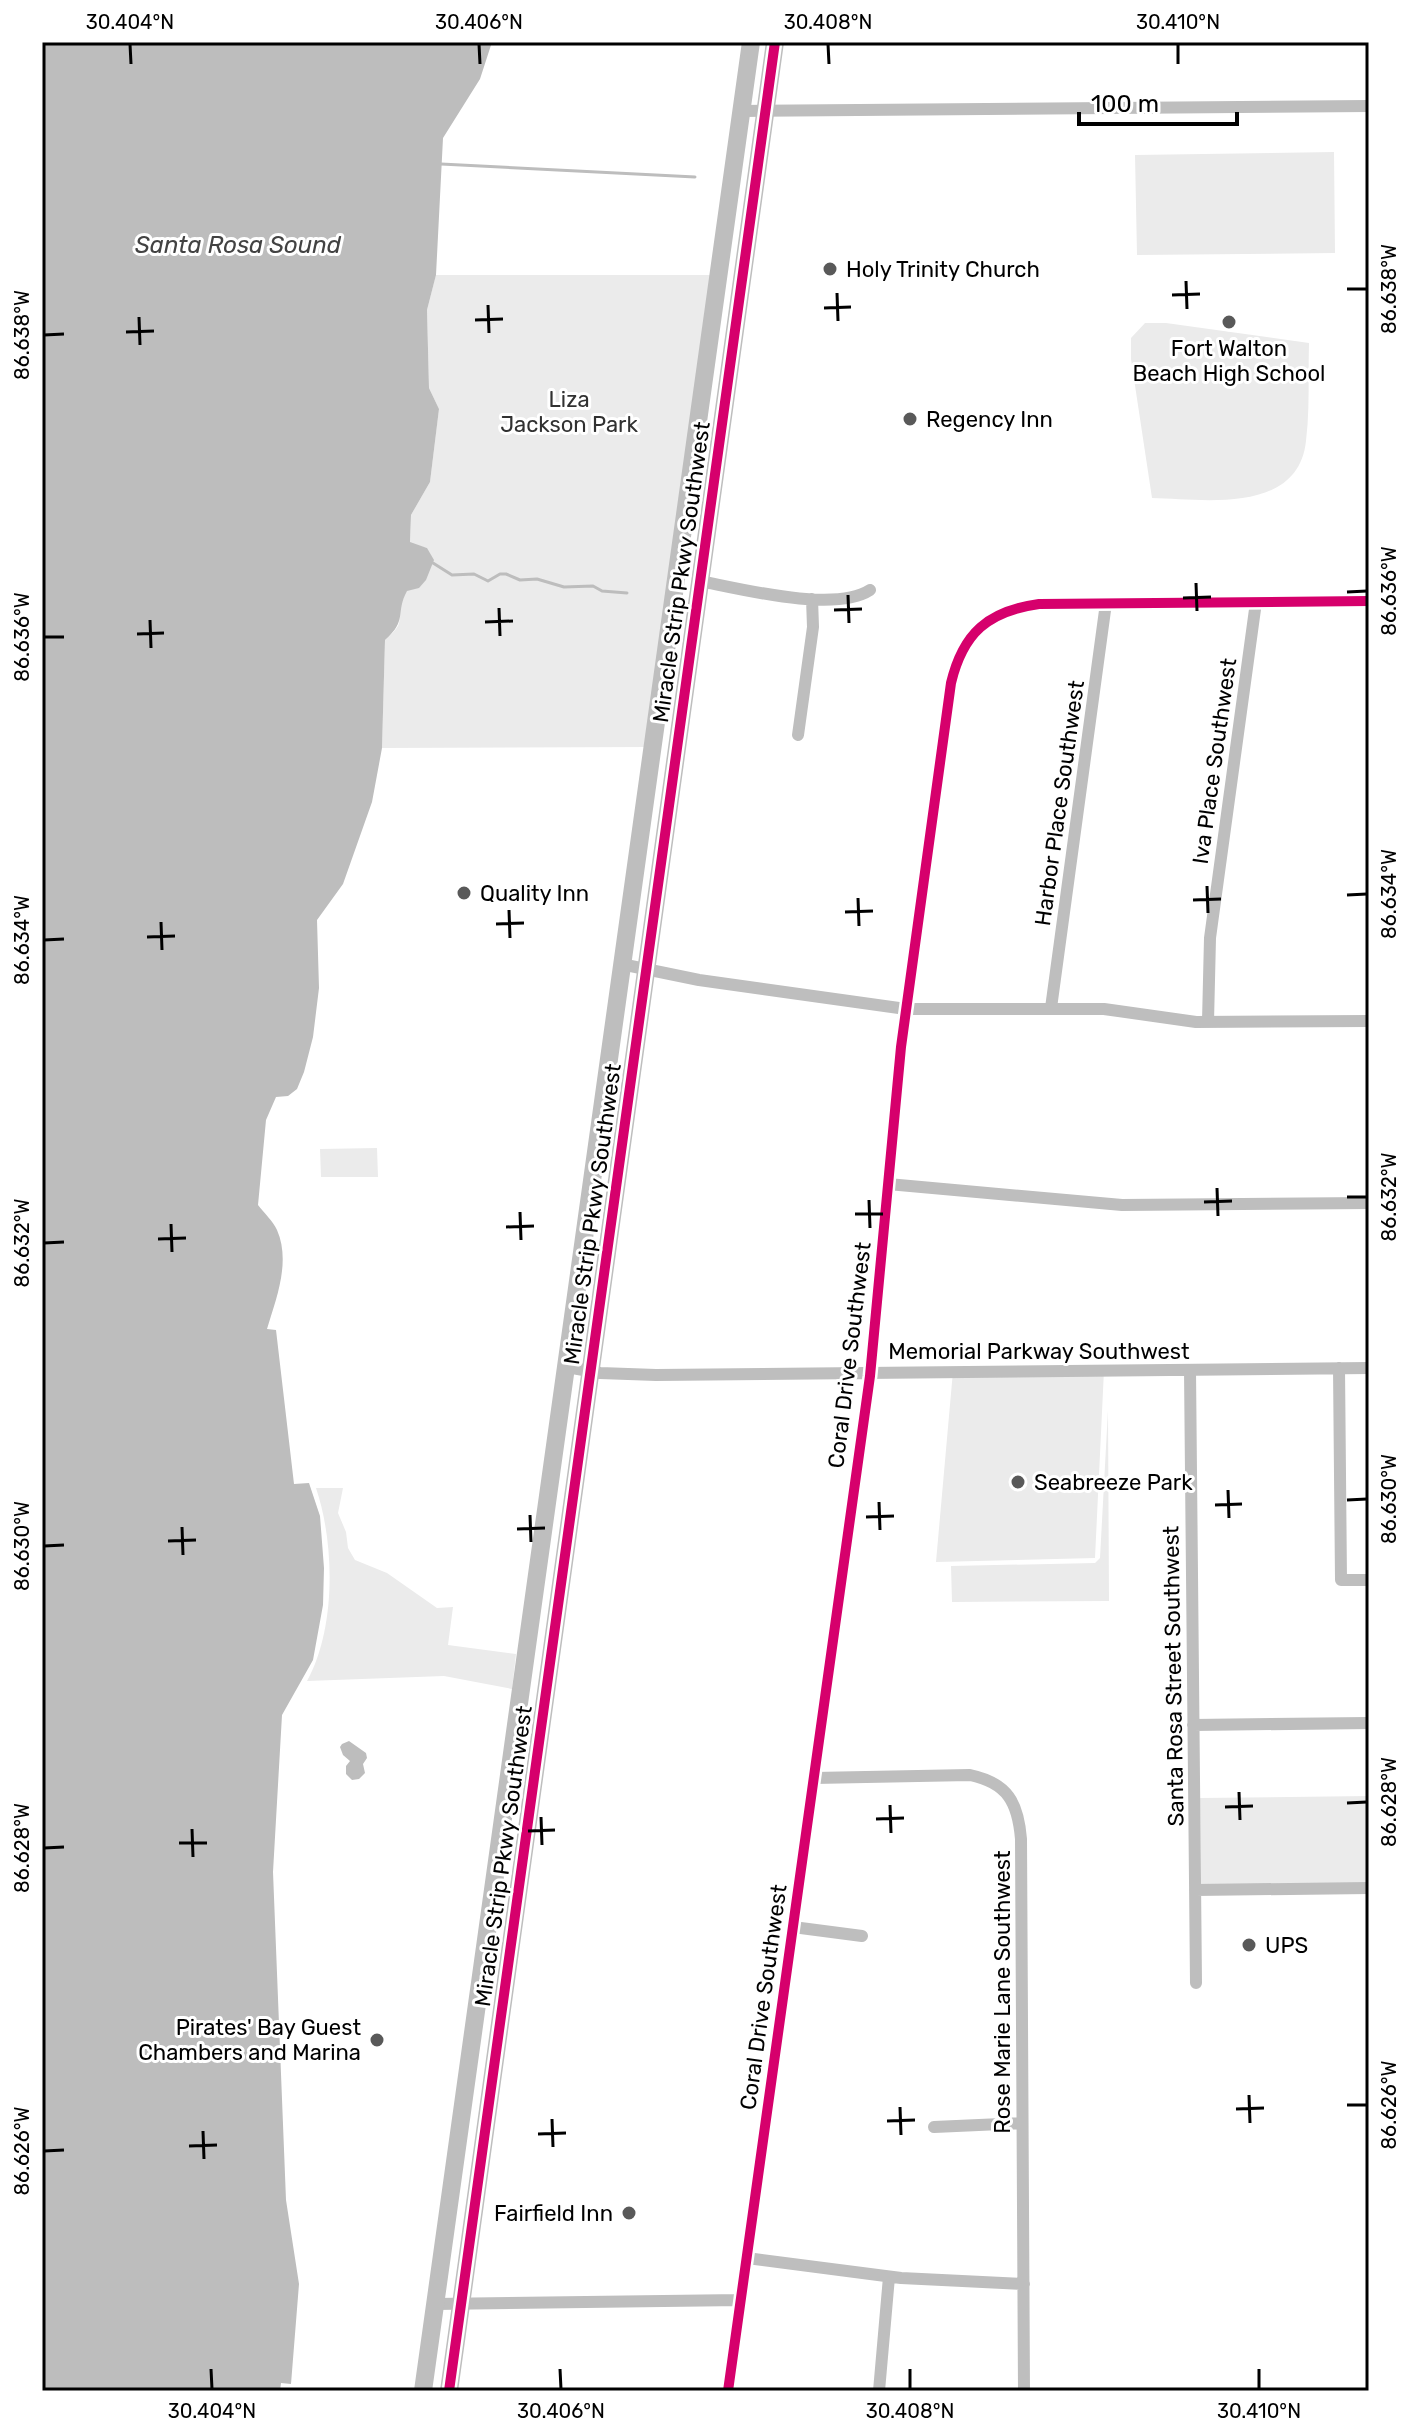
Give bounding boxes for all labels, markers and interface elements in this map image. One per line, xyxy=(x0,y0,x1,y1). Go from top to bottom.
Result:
text: 30.404°N xyxy=(86,10,174,34)
text: 30.406°N xyxy=(435,10,523,34)
text: 30.408°N xyxy=(784,10,872,34)
text: 30.410°N xyxy=(1136,10,1220,34)
scale bar xyxy=(1079,76,1237,126)
text: 100 m xyxy=(1091,90,1159,118)
water label: Santa Rosa Sound xyxy=(135,231,342,259)
text: 86.638°W xyxy=(1377,244,1401,334)
place label: Holy Trinity Church xyxy=(846,256,1040,283)
marker: Holy Trinity Church xyxy=(821,260,839,278)
text: 86.638°W xyxy=(10,290,34,380)
marker: Fort Walton Beach High School xyxy=(1220,313,1238,331)
place label: Fort Walton Beach High School xyxy=(1133,335,1325,387)
park label: Liza Jackson Park xyxy=(500,386,638,438)
place label: Regency Inn xyxy=(926,406,1053,433)
marker: Regency Inn xyxy=(901,410,919,428)
street label: Miracle Strip Pkwy Southwest xyxy=(647,419,716,724)
text: 86.636°W xyxy=(1377,546,1401,636)
text: 86.636°W xyxy=(10,592,34,682)
street label: Iva Place Southwest xyxy=(1187,656,1242,866)
street label: Harbor Place Southwest xyxy=(1029,678,1090,928)
text: 86.634°W xyxy=(1377,849,1401,939)
place label: Quality Inn xyxy=(480,880,589,907)
marker: Quality Inn xyxy=(455,884,473,902)
text: 86.634°W xyxy=(10,895,34,985)
street label: Miracle Strip Pkwy Southwest xyxy=(558,1061,627,1366)
text: 86.632°W xyxy=(1377,1152,1401,1242)
text: 86.632°W xyxy=(10,1198,34,1288)
street label: Coral Drive Southwest xyxy=(822,1240,877,1470)
street label: Memorial Parkway Southwest xyxy=(888,1338,1190,1365)
text: 86.630°W xyxy=(1377,1454,1401,1544)
place label: Seabreeze Park xyxy=(1034,1469,1193,1496)
marker: Seabreeze Park xyxy=(1009,1473,1027,1491)
text: 86.630°W xyxy=(10,1501,34,1591)
street label: Santa Rosa Street Southwest xyxy=(1157,1525,1190,1827)
street label: Miracle Strip Pkwy Southwest xyxy=(469,1703,538,2008)
text: 86.628°W xyxy=(1377,1757,1401,1847)
text: 86.628°W xyxy=(10,1803,34,1893)
street label: Rose Marie Lane Southwest xyxy=(989,1850,1016,2134)
street label: Coral Drive Southwest xyxy=(734,1882,793,2112)
place label: UPS xyxy=(1265,1932,1308,1959)
marker: UPS xyxy=(1240,1936,1258,1954)
place label: Pirates' Bay Guest Chambers and Marina xyxy=(138,2014,361,2066)
marker: Pirates' Bay Guest Chambers and Marina xyxy=(368,2031,386,2049)
text: 86.626°W xyxy=(1377,2060,1401,2150)
text: 86.626°W xyxy=(10,2106,34,2196)
place label: Fairfield Inn xyxy=(494,2200,613,2227)
marker: Fairfield Inn xyxy=(620,2204,638,2222)
text: 30.404°N xyxy=(168,2399,256,2423)
text: 30.406°N xyxy=(517,2399,605,2423)
text: 30.408°N xyxy=(866,2399,954,2423)
text: 30.410°N xyxy=(1217,2399,1301,2423)

